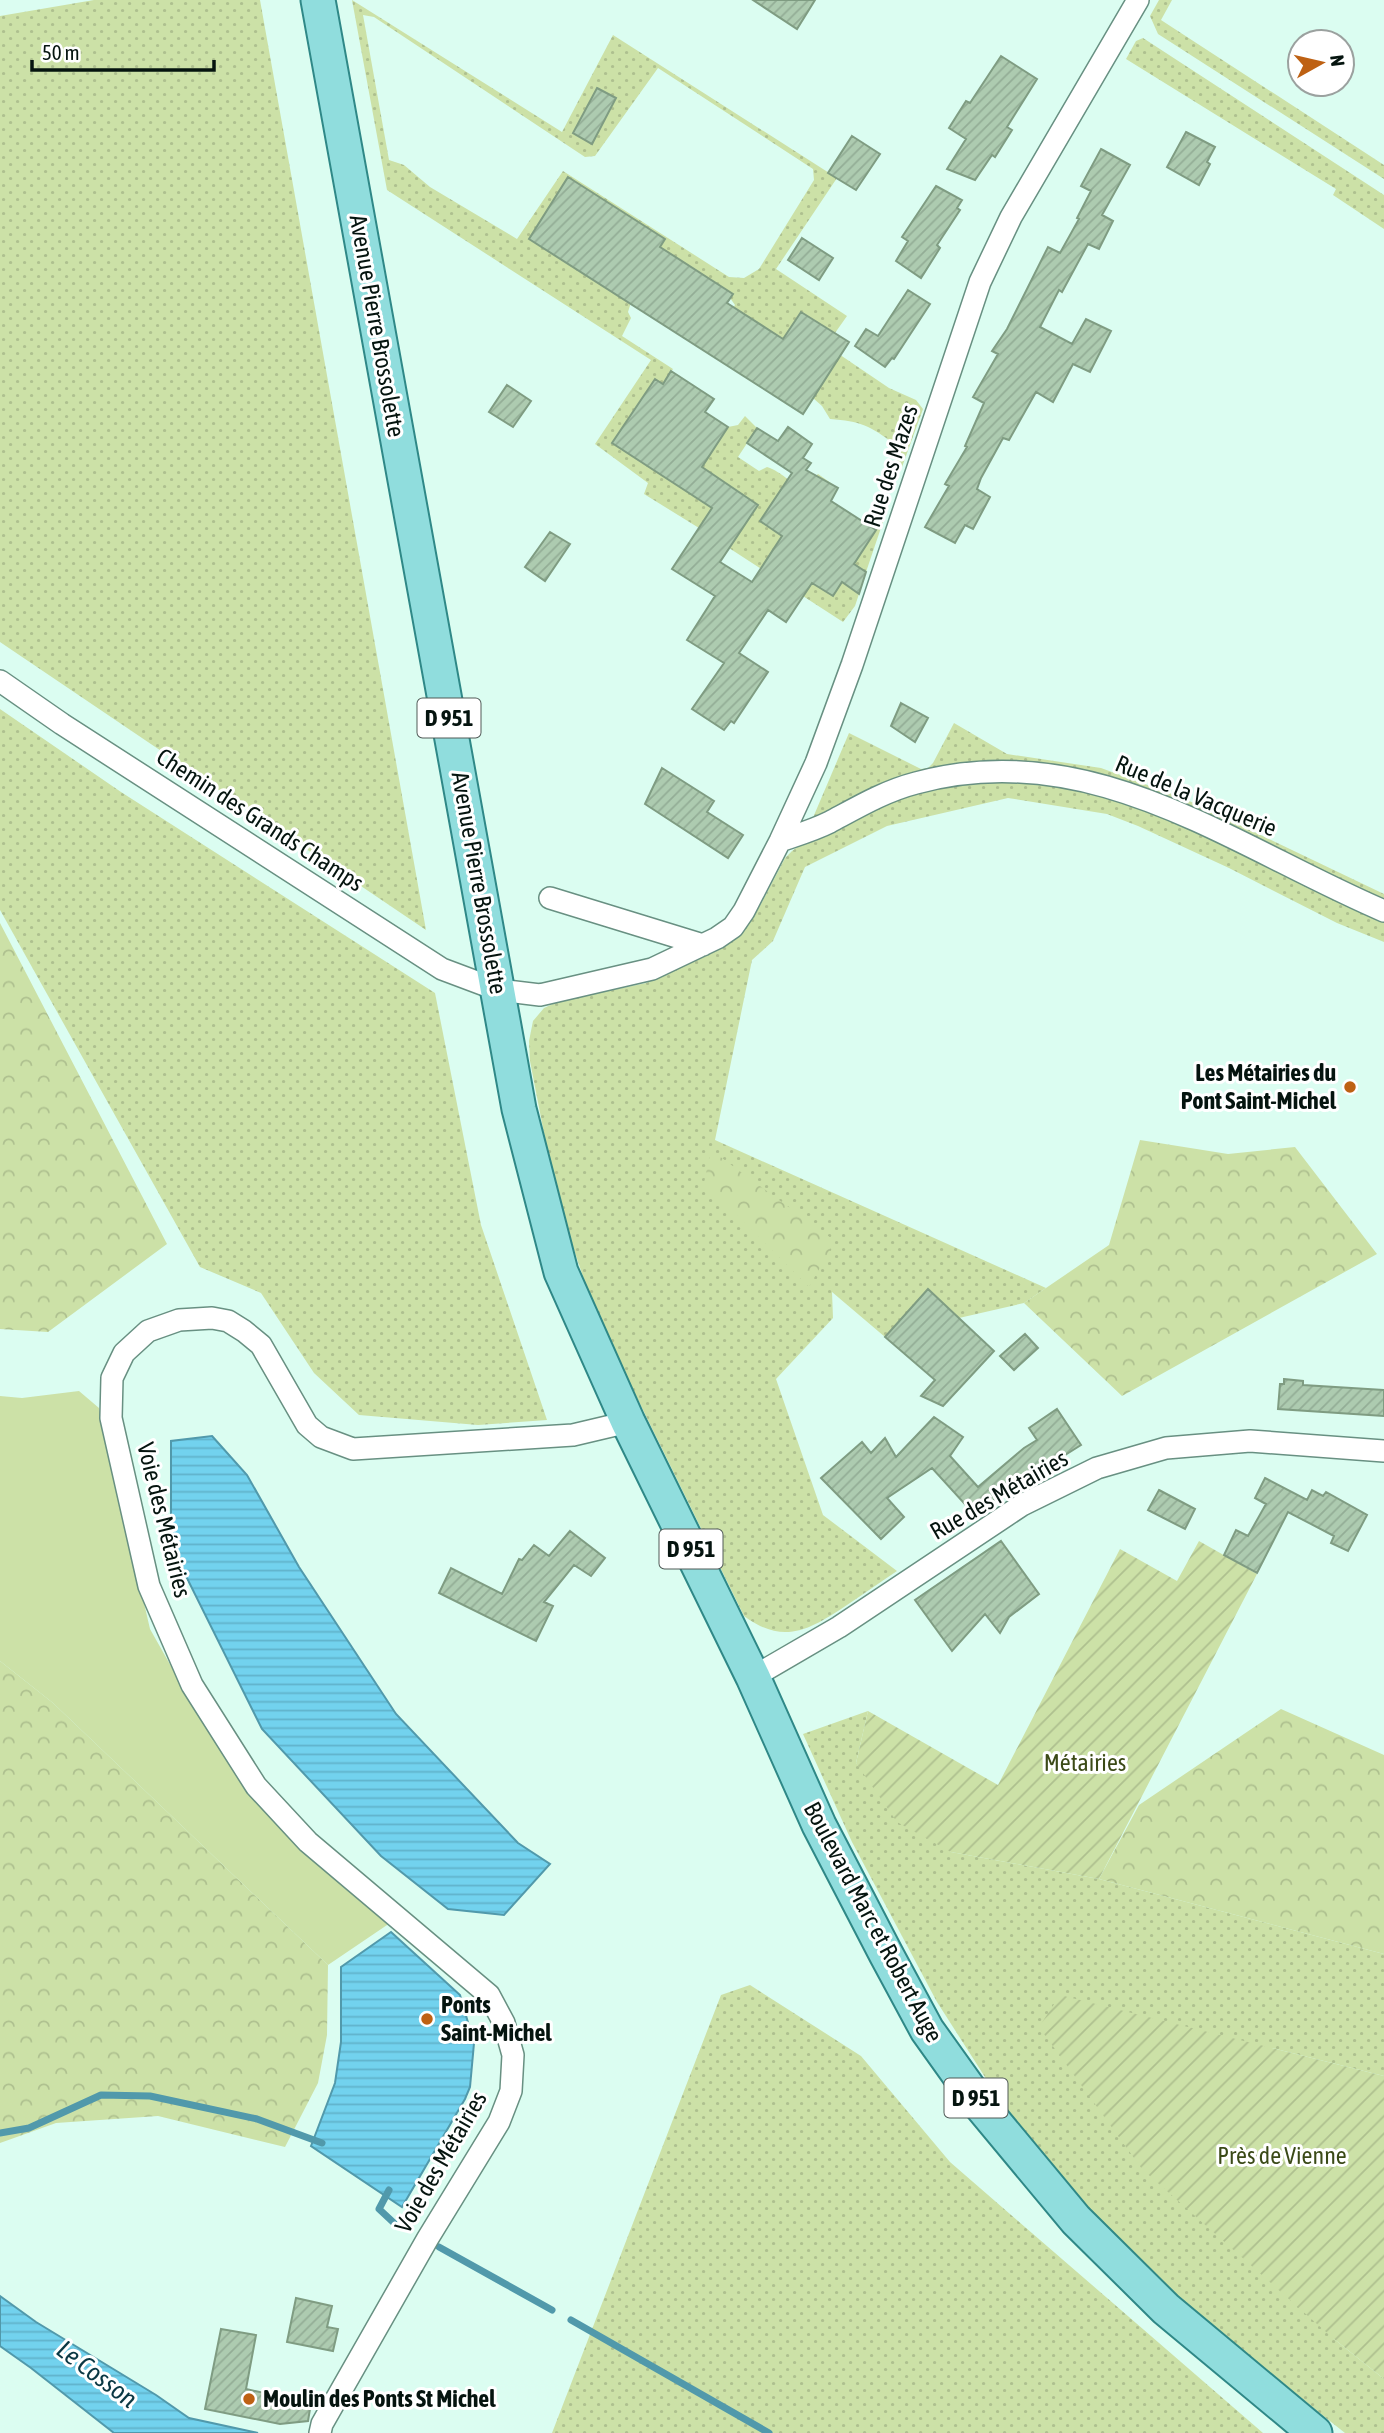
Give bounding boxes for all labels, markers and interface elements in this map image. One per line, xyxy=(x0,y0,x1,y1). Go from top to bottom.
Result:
scale bar xyxy=(32,28,214,72)
north arrow xyxy=(1286,28,1356,98)
text: 50 m xyxy=(42,40,80,64)
text: N xyxy=(1326,54,1350,68)
street label: Avenue Pierre Brossolette xyxy=(345,213,410,439)
street label: Rue des Mazes xyxy=(858,401,923,530)
road number: D 951 xyxy=(418,698,480,738)
street label: Chemin des Grands Champs xyxy=(152,743,369,897)
street label: Rue de la Vacquerie xyxy=(1111,749,1281,842)
street label: Avenue Pierre Brossolette xyxy=(447,770,512,996)
place label: Les Métairies du Pont Saint-Michel xyxy=(1181,1059,1337,1114)
marker: Les Métairies du Pont Saint-Michel xyxy=(1342,1079,1358,1095)
street label: Voie des Métairies xyxy=(132,1440,197,1600)
street label: Rue des Métairies xyxy=(925,1444,1072,1545)
road number: D 951 xyxy=(660,1530,722,1568)
park label: Métairies xyxy=(1044,1749,1126,1776)
street label: Boulevard Marc et Robert Auge xyxy=(799,1797,948,2046)
place label: Ponts Saint-Michel xyxy=(441,1991,552,2046)
marker: Ponts Saint-Michel xyxy=(419,2011,435,2027)
road number: D 951 xyxy=(944,2078,1007,2118)
street label: Voie des Métairies xyxy=(389,2086,492,2237)
park label: Près de Vienne xyxy=(1217,2142,1347,2169)
water label: Le Cosson xyxy=(51,2334,143,2414)
place label: Moulin des Ponts St Michel xyxy=(263,2385,496,2412)
marker: Moulin des Ponts St Michel xyxy=(241,2391,257,2407)

